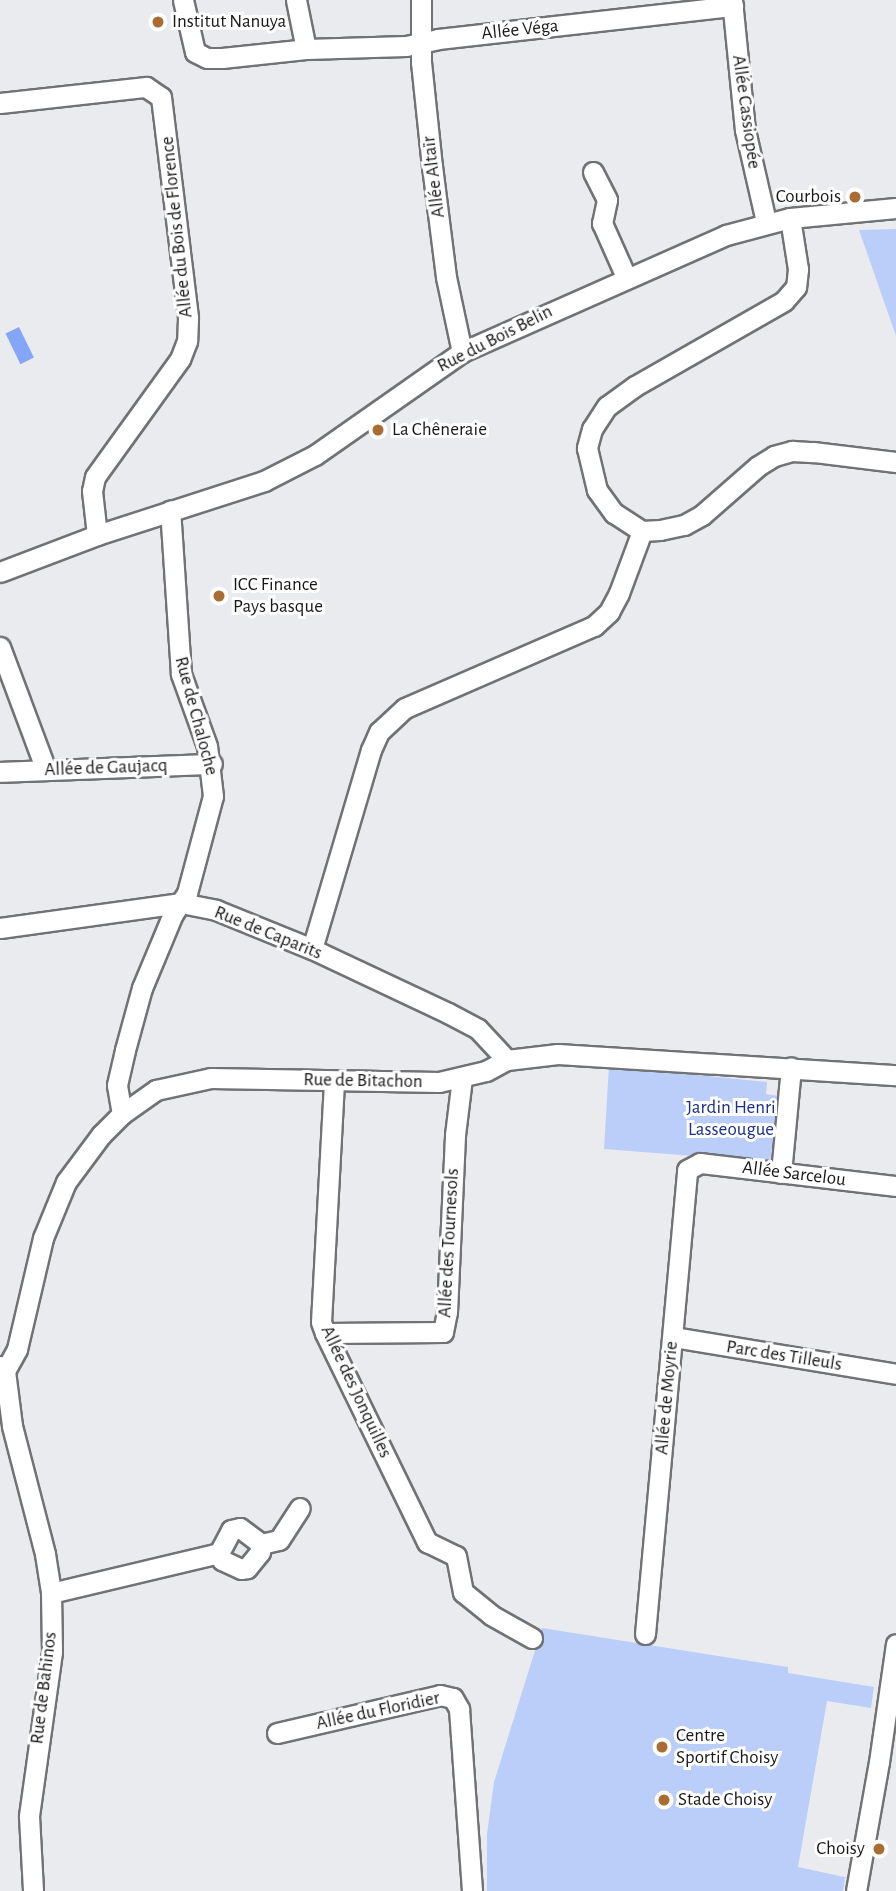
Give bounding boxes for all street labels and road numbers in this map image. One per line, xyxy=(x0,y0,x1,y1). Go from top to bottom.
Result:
street label: Allée Véga xyxy=(480,15,560,45)
street label: Allée Cassiopée xyxy=(727,54,765,170)
street label: Allée du Bois de Florence xyxy=(156,135,198,319)
street label: Allée Altaïr xyxy=(418,135,450,219)
street label: Rue du Bois Belin xyxy=(434,300,556,378)
street label: Rue de Chaloche xyxy=(169,654,223,778)
street label: Allée de Gaujacq xyxy=(44,754,168,782)
street label: Rue de Caparits xyxy=(211,901,325,965)
street label: Rue de Bitachon xyxy=(303,1069,423,1093)
street label: Allée Sarcelou xyxy=(741,1156,847,1192)
street label: Allée des Tournesols xyxy=(434,1168,464,1318)
street label: Allée des Jonquilles xyxy=(315,1322,397,1462)
street label: Parc des Tilleuls xyxy=(725,1336,843,1376)
street label: Allée de Moyrie xyxy=(651,1340,683,1456)
street label: Rue de Bahinos xyxy=(26,1630,62,1746)
street label: Allée du Floridier xyxy=(314,1687,442,1735)

